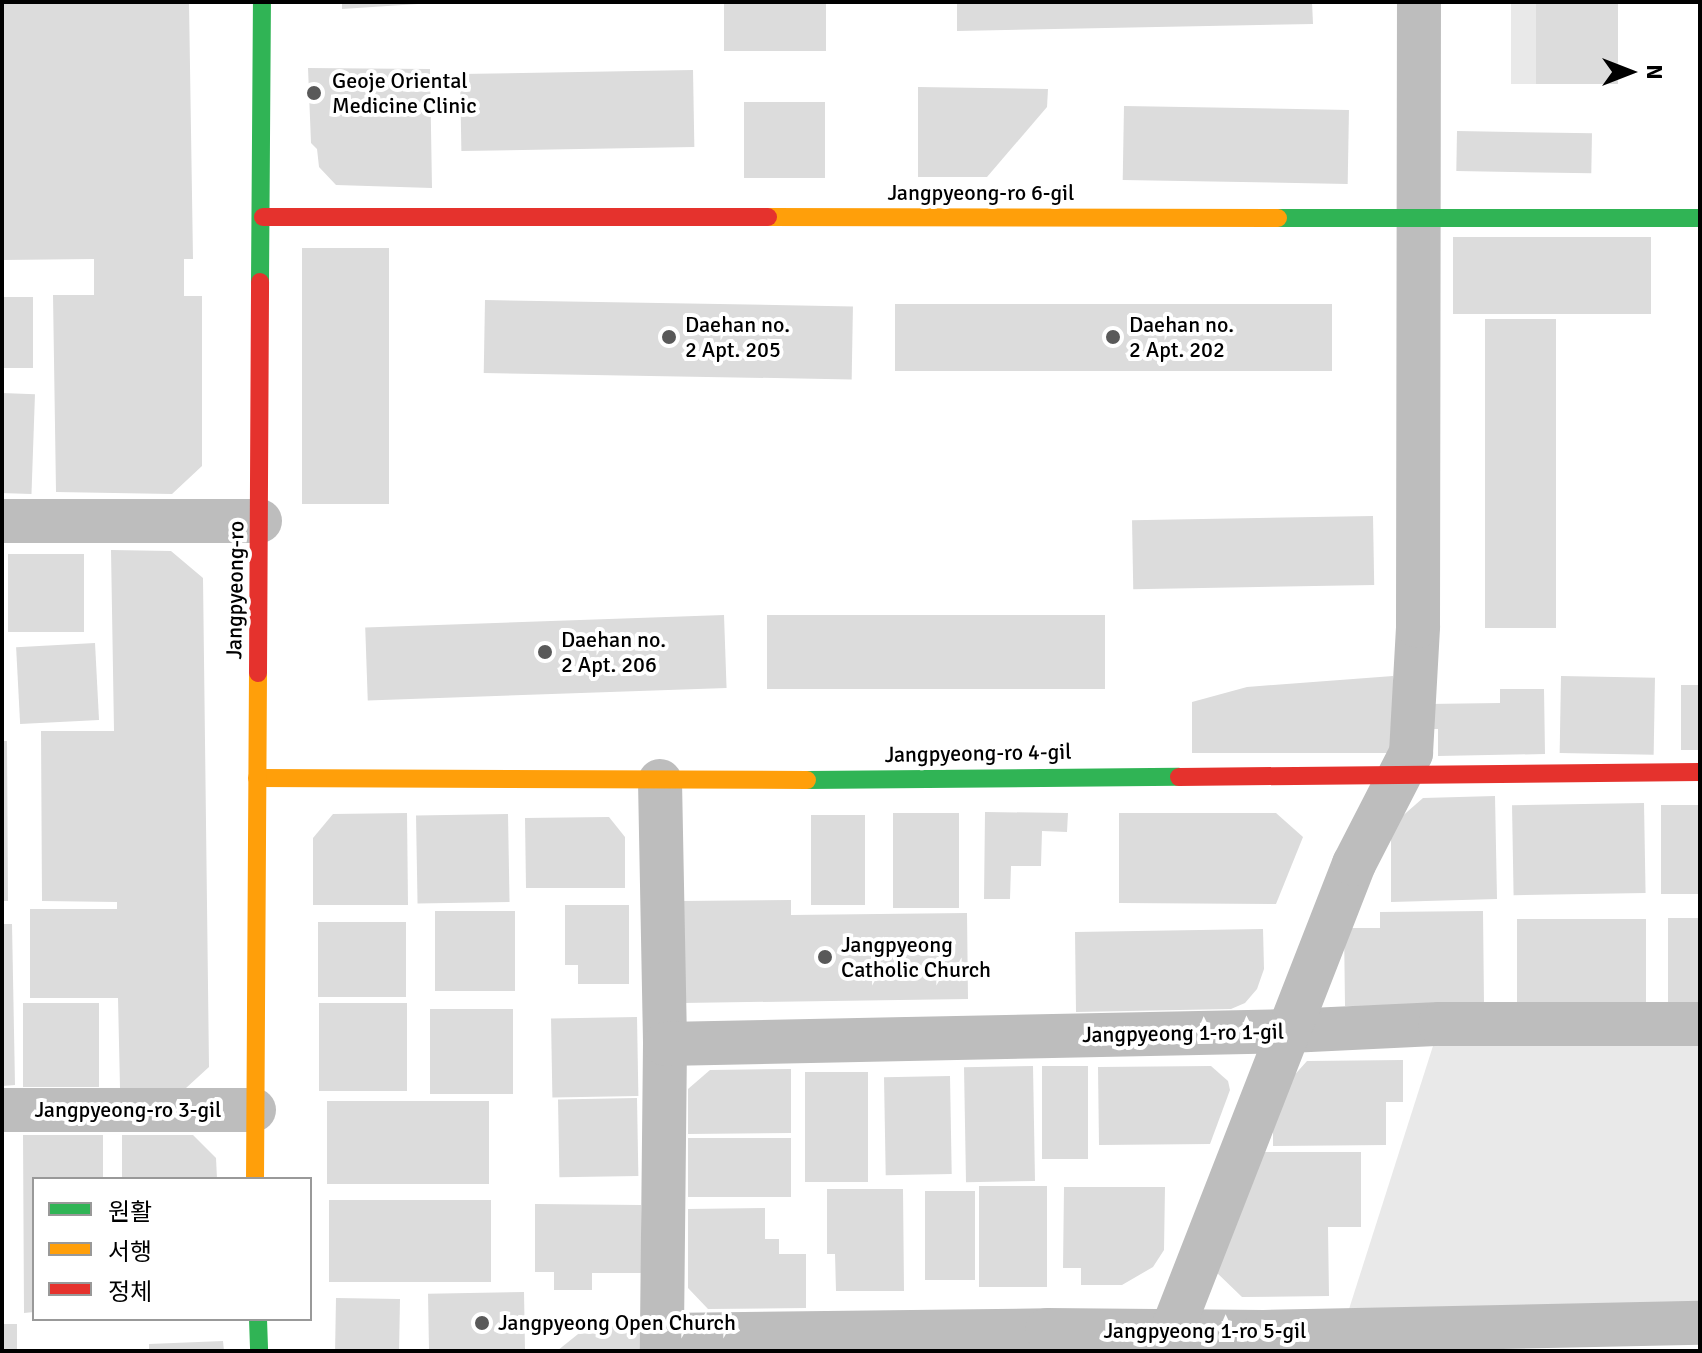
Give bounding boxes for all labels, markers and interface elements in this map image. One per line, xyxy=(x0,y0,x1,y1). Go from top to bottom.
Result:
north arrow xyxy=(1590,32,1670,112)
text: N xyxy=(1641,64,1668,80)
place label: Geoje Oriental Medicine Clinic xyxy=(332,67,477,118)
marker: Geoje Oriental Medicine Clinic xyxy=(303,82,325,104)
street label: Jangpyeong-ro 6-gil xyxy=(887,180,1075,206)
place label: Daehan no. 2 Apt. 205 xyxy=(685,311,790,362)
place label: Daehan no. 2 Apt. 202 xyxy=(1129,311,1234,362)
marker: Daehan no. 2 Apt. 205 xyxy=(660,328,678,346)
marker: Daehan no. 2 Apt. 202 xyxy=(1104,328,1122,346)
street label: Jangpyeong-ro xyxy=(221,520,249,660)
place label: Daehan no. 2 Apt. 206 xyxy=(561,626,666,678)
marker: Daehan no. 2 Apt. 206 xyxy=(536,643,554,661)
street label: Jangpyeong-ro 4-gil xyxy=(884,738,1072,768)
place label: Jangpyeong Catholic Church xyxy=(841,931,991,982)
marker: Jangpyeong Catholic Church xyxy=(816,948,834,966)
street label: Jangpyeong 1-ro 1-gil xyxy=(1082,1018,1284,1048)
street label: Jangpyeong-ro 3-gil xyxy=(34,1097,222,1123)
legend xyxy=(32,1177,312,1321)
text: 원활 xyxy=(108,1197,152,1227)
text: 서행 xyxy=(108,1237,152,1267)
text: 정체 xyxy=(108,1277,152,1307)
place label: Jangpyeong Open Church xyxy=(498,1310,736,1336)
marker: Jangpyeong Open Church xyxy=(473,1314,491,1332)
street label: Jangpyeong 1-ro 5-gil xyxy=(1104,1318,1306,1344)

